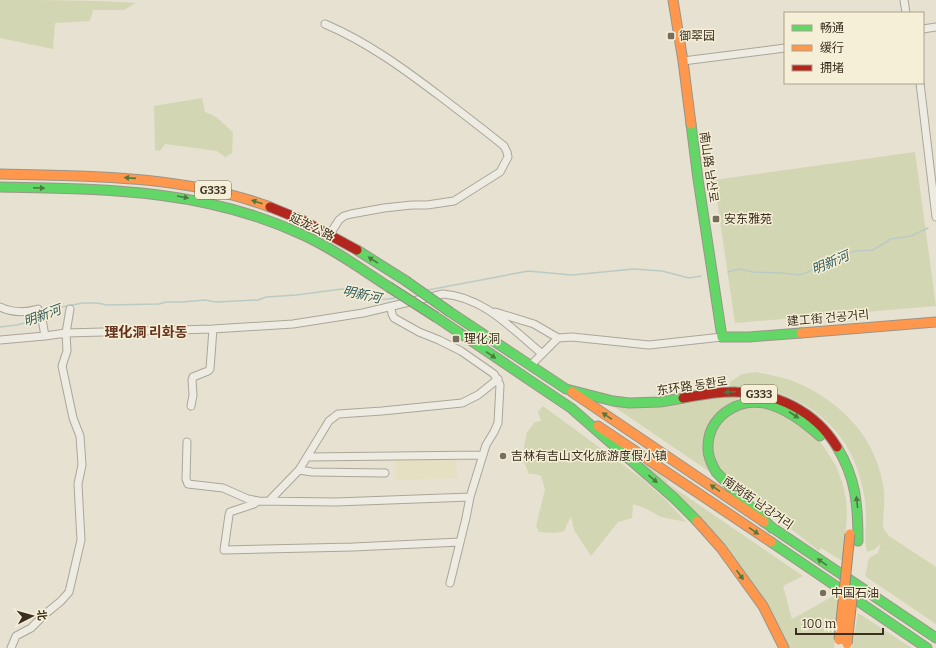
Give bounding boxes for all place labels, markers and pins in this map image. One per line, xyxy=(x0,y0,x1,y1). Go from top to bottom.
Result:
place label: 御翠园 xyxy=(679,29,715,43)
marker: 御翠园 xyxy=(666,31,676,41)
place label: 安东雅苑 xyxy=(724,212,772,226)
marker: 安东雅苑 xyxy=(711,214,721,224)
place label: 理化洞 xyxy=(464,332,500,346)
marker: 理化洞 xyxy=(451,334,461,344)
place label: 吉林有吉山文化旅游度假小镇 xyxy=(511,449,667,463)
marker: 吉林有吉山文化旅游度假小镇 xyxy=(498,451,508,461)
place label: 中国石油 xyxy=(831,586,879,600)
marker: 中国石油 xyxy=(818,588,828,598)

